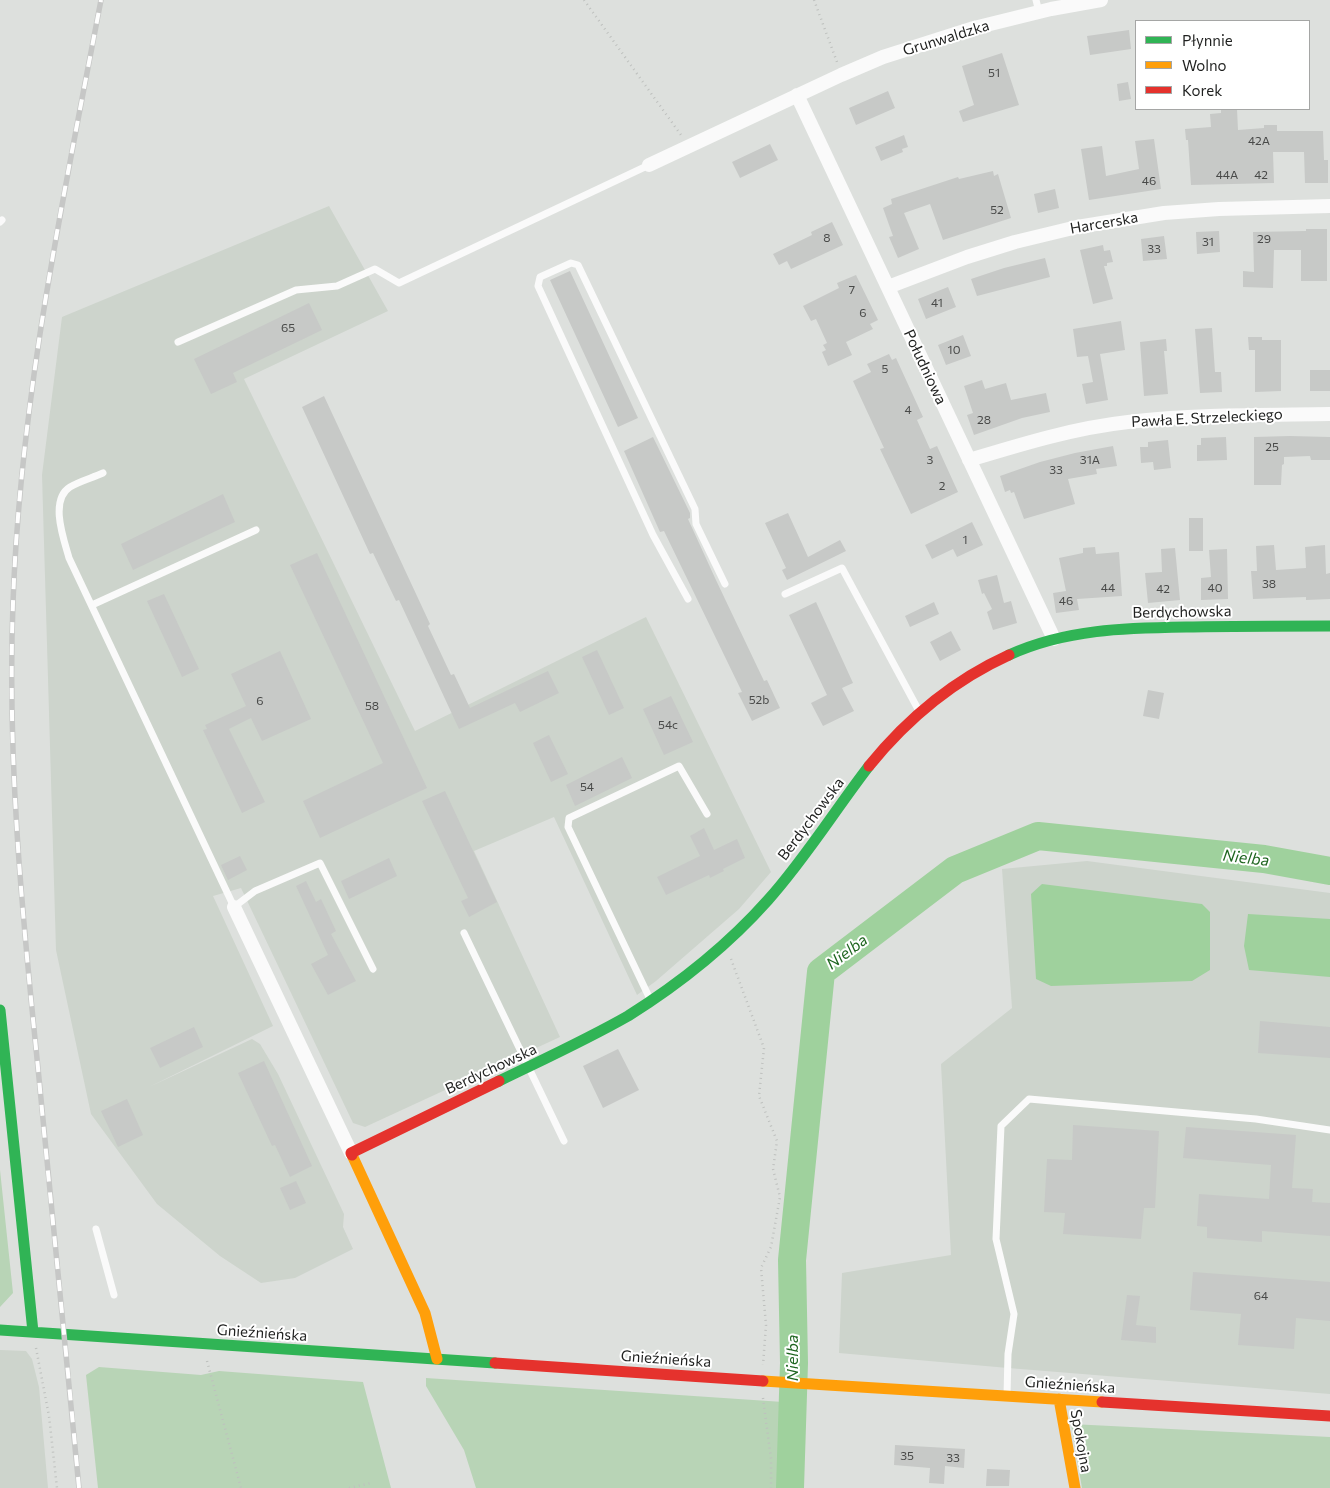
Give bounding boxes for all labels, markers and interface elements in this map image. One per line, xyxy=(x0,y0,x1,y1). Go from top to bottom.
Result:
street label: Grunwaldzka xyxy=(901,16,991,60)
legend xyxy=(1135,20,1310,110)
text: Płynnie xyxy=(1182,31,1233,49)
text: Wolno xyxy=(1182,56,1227,74)
house number: 51 xyxy=(988,66,1000,80)
text: Korek xyxy=(1182,81,1222,99)
house number: 42A xyxy=(1248,134,1270,148)
house number: 44A xyxy=(1216,168,1238,182)
house number: 42 xyxy=(1254,168,1268,182)
house number: 46 xyxy=(1142,174,1156,188)
house number: 52 xyxy=(990,203,1004,217)
street label: Harcerska xyxy=(1069,208,1139,238)
house number: 8 xyxy=(823,231,831,245)
house number: 29 xyxy=(1257,232,1271,246)
house number: 31 xyxy=(1202,235,1214,249)
house number: 33 xyxy=(1147,242,1161,256)
house number: 7 xyxy=(849,283,855,297)
house number: 41 xyxy=(931,296,943,310)
house number: 6 xyxy=(859,306,867,320)
house number: 65 xyxy=(281,321,295,335)
street label: Południowa xyxy=(900,327,950,407)
house number: 10 xyxy=(948,343,960,357)
house number: 5 xyxy=(882,362,888,376)
house number: 4 xyxy=(904,403,912,417)
street label: Pawła E. Strzeleckiego xyxy=(1131,405,1283,431)
house number: 28 xyxy=(977,413,991,427)
house number: 25 xyxy=(1265,440,1279,454)
house number: 3 xyxy=(927,453,933,467)
house number: 31A xyxy=(1080,453,1100,467)
house number: 33 xyxy=(1049,463,1063,477)
house number: 2 xyxy=(939,479,945,493)
house number: 1 xyxy=(962,533,968,547)
house number: 38 xyxy=(1262,577,1276,591)
house number: 44 xyxy=(1101,581,1115,595)
house number: 40 xyxy=(1207,581,1223,595)
house number: 42 xyxy=(1156,582,1170,596)
house number: 46 xyxy=(1059,594,1073,608)
street label: Berdychowska xyxy=(1132,602,1232,622)
house number: 52b xyxy=(749,693,769,707)
house number: 6 xyxy=(256,694,264,708)
house number: 58 xyxy=(365,699,379,713)
house number: 54c xyxy=(658,718,678,732)
street label: Berdychowska xyxy=(774,774,848,864)
house number: 54 xyxy=(580,780,594,794)
water label: Nielba xyxy=(1222,846,1270,870)
water label: Nielba xyxy=(823,930,871,974)
street label: Berdychowska xyxy=(442,1040,540,1098)
house number: 64 xyxy=(1254,1289,1268,1303)
street label: Gnieźnieńska xyxy=(216,1321,308,1345)
water label: Nielba xyxy=(783,1335,803,1381)
street label: Gnieźnieńska xyxy=(620,1347,712,1371)
street label: Gnieźnieńska xyxy=(1024,1373,1116,1397)
street label: Spokojna xyxy=(1067,1408,1095,1474)
house number: 35 xyxy=(900,1449,914,1463)
house number: 33 xyxy=(946,1451,960,1465)

